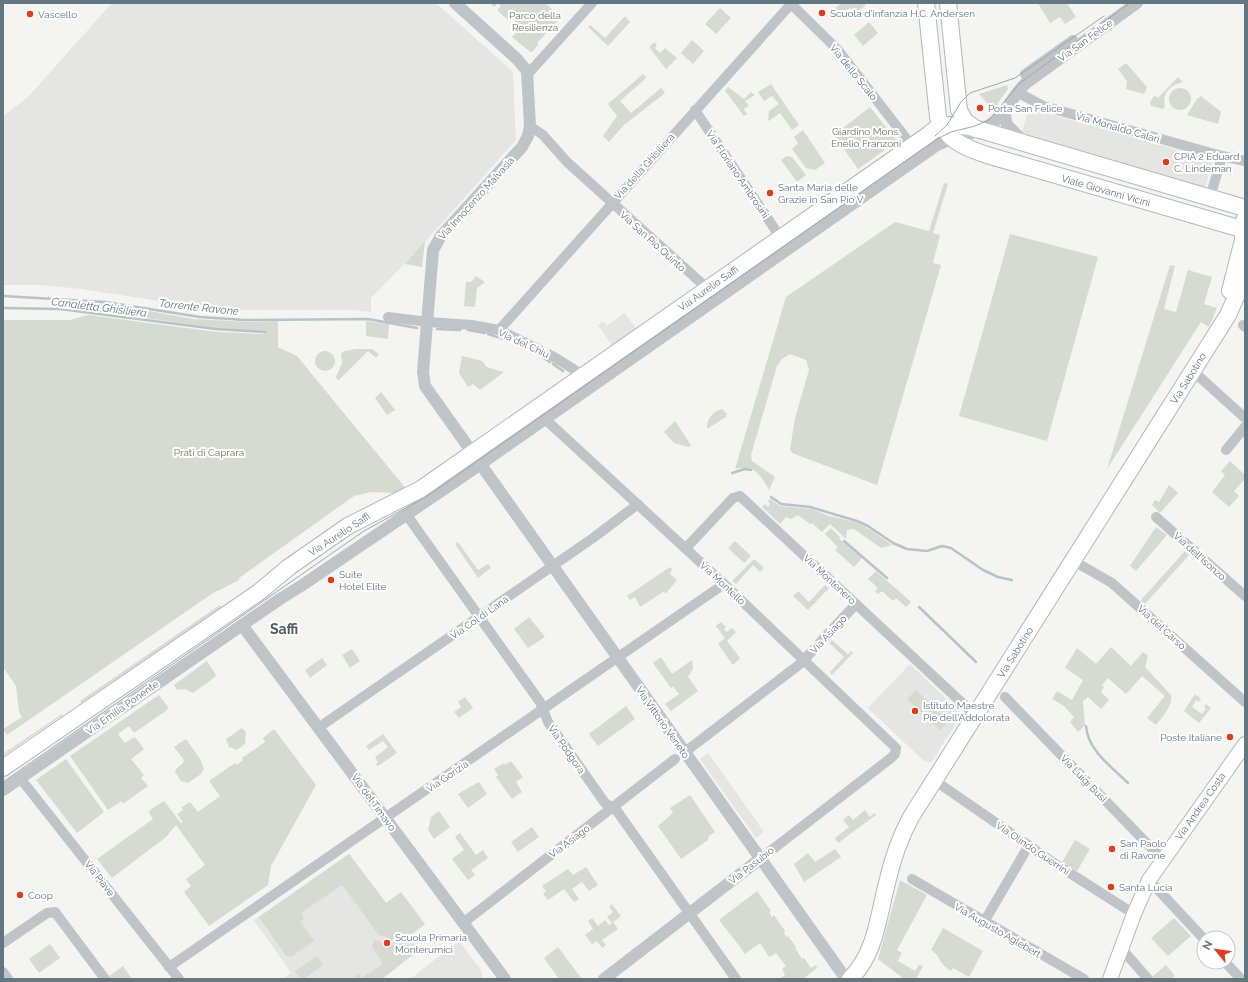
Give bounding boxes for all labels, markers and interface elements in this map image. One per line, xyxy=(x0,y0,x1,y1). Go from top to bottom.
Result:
marker: Scuola d'infanzia H.C. Andersen xyxy=(817,8,827,18)
place label: Scuola d'infanzia H.C. Andersen xyxy=(830,8,975,19)
marker: Vascello xyxy=(25,9,35,19)
place label: Vascello xyxy=(38,9,77,20)
park label: Parco della Resilienza xyxy=(509,10,561,33)
street label: Via San Felice xyxy=(1056,17,1115,64)
street label: Via dello Scalo xyxy=(828,42,880,102)
marker: Porta San Felice xyxy=(975,103,985,113)
place label: Porta San Felice xyxy=(988,103,1063,114)
street label: Via Monaldo Calari xyxy=(1075,110,1161,145)
park label: Giardino Mons. Enelio Franzoni xyxy=(831,126,901,149)
street label: Via Floriano Ambrosini xyxy=(704,128,771,220)
street label: Via della Ghisiliera xyxy=(612,131,677,201)
place label: CPIA 2 Eduard C. Lindeman xyxy=(1174,151,1239,174)
street label: Via Innocenzo Malvasia xyxy=(436,155,516,242)
marker: CPIA 2 Eduard C. Lindeman xyxy=(1161,157,1171,167)
street label: Viale Giovanni Vicini xyxy=(1060,173,1152,208)
place label: Santa Maria delle Grazie in San Pio V xyxy=(778,182,864,205)
marker: Santa Maria delle Grazie in San Pio V xyxy=(765,188,775,198)
street label: Via San Pio Quinto xyxy=(618,209,688,274)
street label: Via Aurelio Saffi xyxy=(676,264,740,313)
water label: Canaletta Ghisiliera xyxy=(50,295,148,320)
water label: Torrente Ravone xyxy=(159,297,240,318)
street label: Via del Chiù xyxy=(497,327,551,360)
street label: Via Sabotino xyxy=(1168,351,1208,406)
park label: Prati di Caprara xyxy=(174,447,244,458)
street label: Via Aurelio Saffi xyxy=(307,511,372,558)
street label: Via dell'Isonzo xyxy=(1171,530,1228,583)
street label: Via Montenero xyxy=(801,552,858,606)
street label: Via Montello xyxy=(698,560,748,607)
place label: Suite Hotel Elite xyxy=(339,569,387,592)
marker: Suite Hotel Elite xyxy=(326,575,336,585)
street label: Via Col di Lana xyxy=(448,593,510,641)
street label: Via del Carso xyxy=(1135,603,1188,652)
street label: Via Asiago xyxy=(808,613,849,656)
district label: Saffi xyxy=(270,621,298,637)
street label: Via Sabotino xyxy=(995,625,1035,680)
street label: Via Emilia Ponente xyxy=(84,678,161,737)
street label: Via Vittorio Veneto xyxy=(634,684,691,760)
place label: Istituto Maestre Pie dell'Addolorata xyxy=(923,700,1010,723)
marker: Istituto Maestre Pie dell'Addolorata xyxy=(910,706,920,716)
street label: Via Podgora xyxy=(546,723,587,776)
place label: Poste Italiane xyxy=(1160,732,1222,743)
marker: Poste Italiane xyxy=(1225,732,1235,742)
street label: Via Luigi Busi xyxy=(1058,752,1109,804)
street label: Via Gorizia xyxy=(424,758,470,794)
street label: Via Andrea Costa xyxy=(1173,771,1228,842)
street label: Via del Timavo xyxy=(349,772,398,833)
street label: Via Olindo Guerrini xyxy=(994,820,1071,877)
street label: Via Asiago xyxy=(547,823,592,860)
place label: San Paolo di Ravone xyxy=(1120,838,1166,861)
marker: San Paolo di Ravone xyxy=(1107,844,1117,854)
street label: Via Pasubio xyxy=(727,845,776,886)
street label: Via Piave xyxy=(82,858,117,898)
marker: Santa Lucia xyxy=(1106,882,1116,892)
place label: Santa Lucia xyxy=(1119,882,1173,893)
marker: Coop xyxy=(15,890,25,900)
place label: Coop xyxy=(28,890,53,901)
street label: Via Augusto Aglebert xyxy=(953,901,1043,960)
north arrow xyxy=(1196,930,1236,970)
place label: Scuola Primaria Monterumici xyxy=(395,932,467,955)
marker: Scuola Primaria Monterumici xyxy=(382,938,392,948)
text: N xyxy=(1200,939,1215,952)

